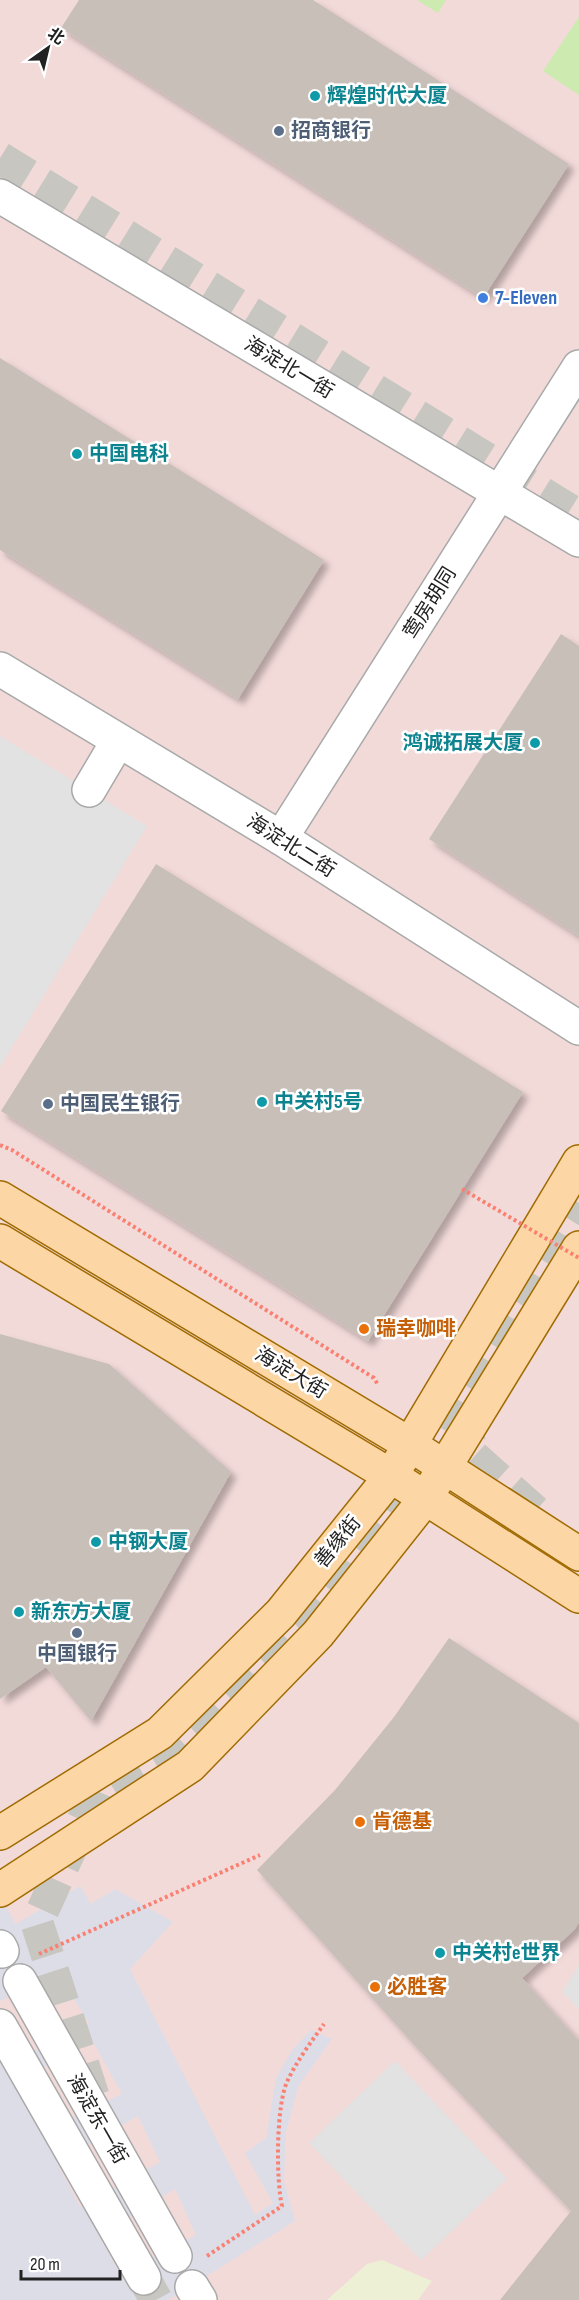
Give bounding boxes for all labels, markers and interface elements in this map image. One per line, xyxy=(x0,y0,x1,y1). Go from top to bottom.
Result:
north arrow xyxy=(18,18,78,78)
text: 北 xyxy=(44,24,68,49)
place label: 辉煌时代大厦 xyxy=(327,84,447,108)
marker: 辉煌时代大厦 xyxy=(308,89,322,103)
place label: 招商银行 xyxy=(291,119,371,143)
marker: 招商银行 xyxy=(272,124,286,138)
place label: 7-Eleven xyxy=(495,286,557,310)
marker: 7-Eleven xyxy=(476,291,490,305)
street label: 海淀北一街 xyxy=(240,332,338,404)
place label: 中国电科 xyxy=(89,442,169,466)
marker: 中国电科 xyxy=(70,447,84,461)
street label: 莺房胡同 xyxy=(399,563,461,643)
place label: 鸿诚拓展大厦 xyxy=(403,731,523,755)
marker: 鸿诚拓展大厦 xyxy=(528,736,542,750)
street label: 海淀北二街 xyxy=(242,809,340,883)
place label: 中关村5号 xyxy=(274,1090,363,1114)
place label: 中国民生银行 xyxy=(60,1092,180,1116)
marker: 中关村5号 xyxy=(255,1095,269,1109)
marker: 中国民生银行 xyxy=(41,1097,55,1111)
place label: 瑞幸咖啡 xyxy=(376,1317,456,1341)
marker: 瑞幸咖啡 xyxy=(357,1322,371,1336)
street label: 海淀大街 xyxy=(251,1342,331,1404)
street label: 善缘街 xyxy=(310,1511,366,1573)
place label: 中钢大厦 xyxy=(108,1530,188,1554)
marker: 中钢大厦 xyxy=(89,1535,103,1549)
place label: 新东方大厦 xyxy=(31,1600,131,1624)
marker: 新东方大厦 xyxy=(12,1605,26,1619)
marker: 中国银行 xyxy=(70,1626,84,1640)
place label: 中国银行 xyxy=(37,1642,117,1666)
place label: 肯德基 xyxy=(372,1810,432,1834)
marker: 肯德基 xyxy=(353,1815,367,1829)
place label: 中关村e世界 xyxy=(452,1941,561,1965)
marker: 中关村e世界 xyxy=(433,1946,447,1960)
place label: 必胜客 xyxy=(387,1975,447,1999)
marker: 必胜客 xyxy=(368,1980,382,1994)
street label: 海淀东一街 xyxy=(62,2070,132,2168)
scale bar xyxy=(21,2243,120,2281)
text: 20 m xyxy=(30,2254,60,2275)

